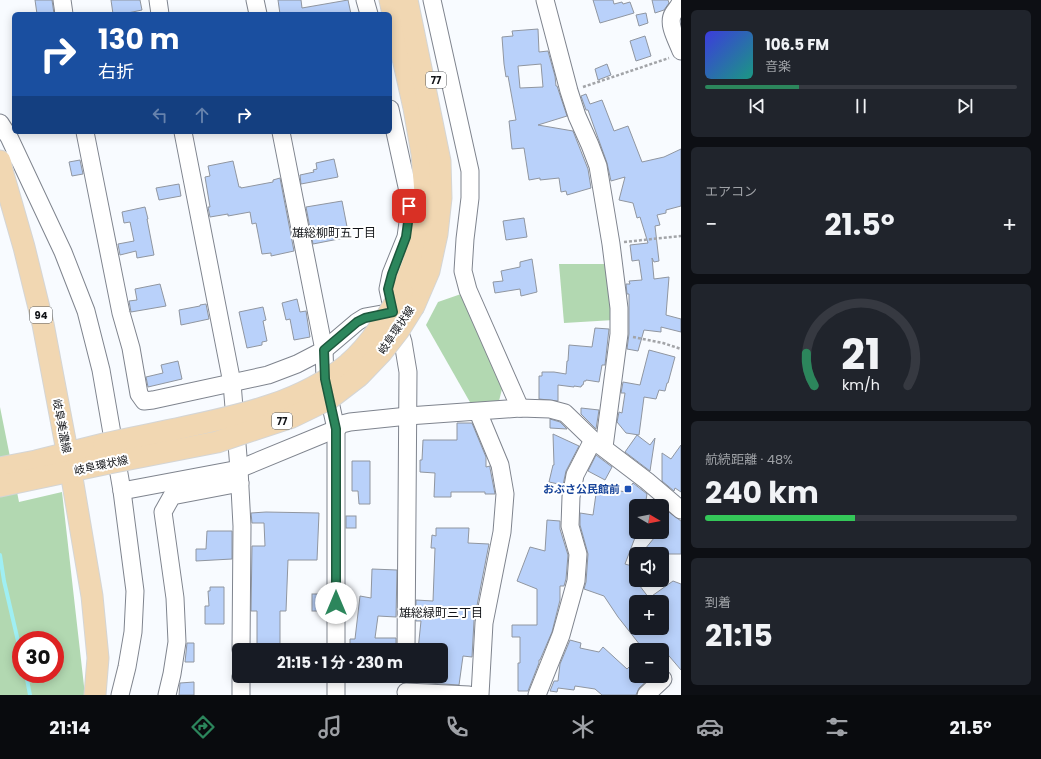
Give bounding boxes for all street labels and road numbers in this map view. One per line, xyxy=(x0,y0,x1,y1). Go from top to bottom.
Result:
road number: 77 xyxy=(426,72,446,88)
street label: 岐阜環状線 xyxy=(374,303,418,357)
road number: 94 xyxy=(30,307,52,323)
street label: 岐阜美濃線 xyxy=(49,397,75,455)
road number: 77 xyxy=(272,413,292,429)
street label: 岐阜環状線 xyxy=(72,451,130,479)

